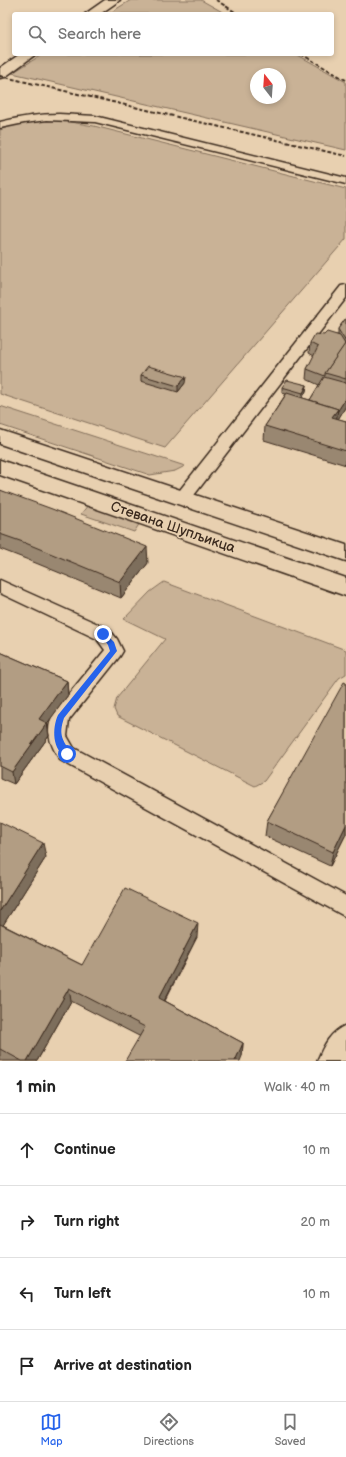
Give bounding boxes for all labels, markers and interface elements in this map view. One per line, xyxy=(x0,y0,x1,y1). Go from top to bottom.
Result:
search box xyxy=(12,12,334,56)
icon: search xyxy=(26,23,48,45)
text: Search here xyxy=(58,25,141,44)
north arrow xyxy=(250,68,286,104)
street label: Стевана Шупљикца xyxy=(108,498,238,557)
route end xyxy=(94,625,112,643)
route start xyxy=(58,745,76,763)
text: 1 min xyxy=(16,1077,56,1097)
text: Walk · 40 m xyxy=(264,1079,330,1095)
icon: ahead xyxy=(16,1139,38,1161)
text: Continue xyxy=(54,1140,116,1159)
text: 10 m xyxy=(303,1142,330,1158)
icon: right xyxy=(16,1211,38,1233)
text: Turn right xyxy=(54,1212,119,1231)
text: 20 m xyxy=(300,1214,330,1230)
icon: left xyxy=(16,1283,38,1305)
text: Turn left xyxy=(54,1284,111,1303)
text: 10 m xyxy=(303,1286,330,1302)
icon: arrive xyxy=(16,1355,38,1377)
text: Arrive at destination xyxy=(54,1356,192,1375)
tab: Map xyxy=(40,1411,63,1448)
tab: Directions xyxy=(143,1411,194,1448)
tab: Saved xyxy=(275,1411,306,1448)

